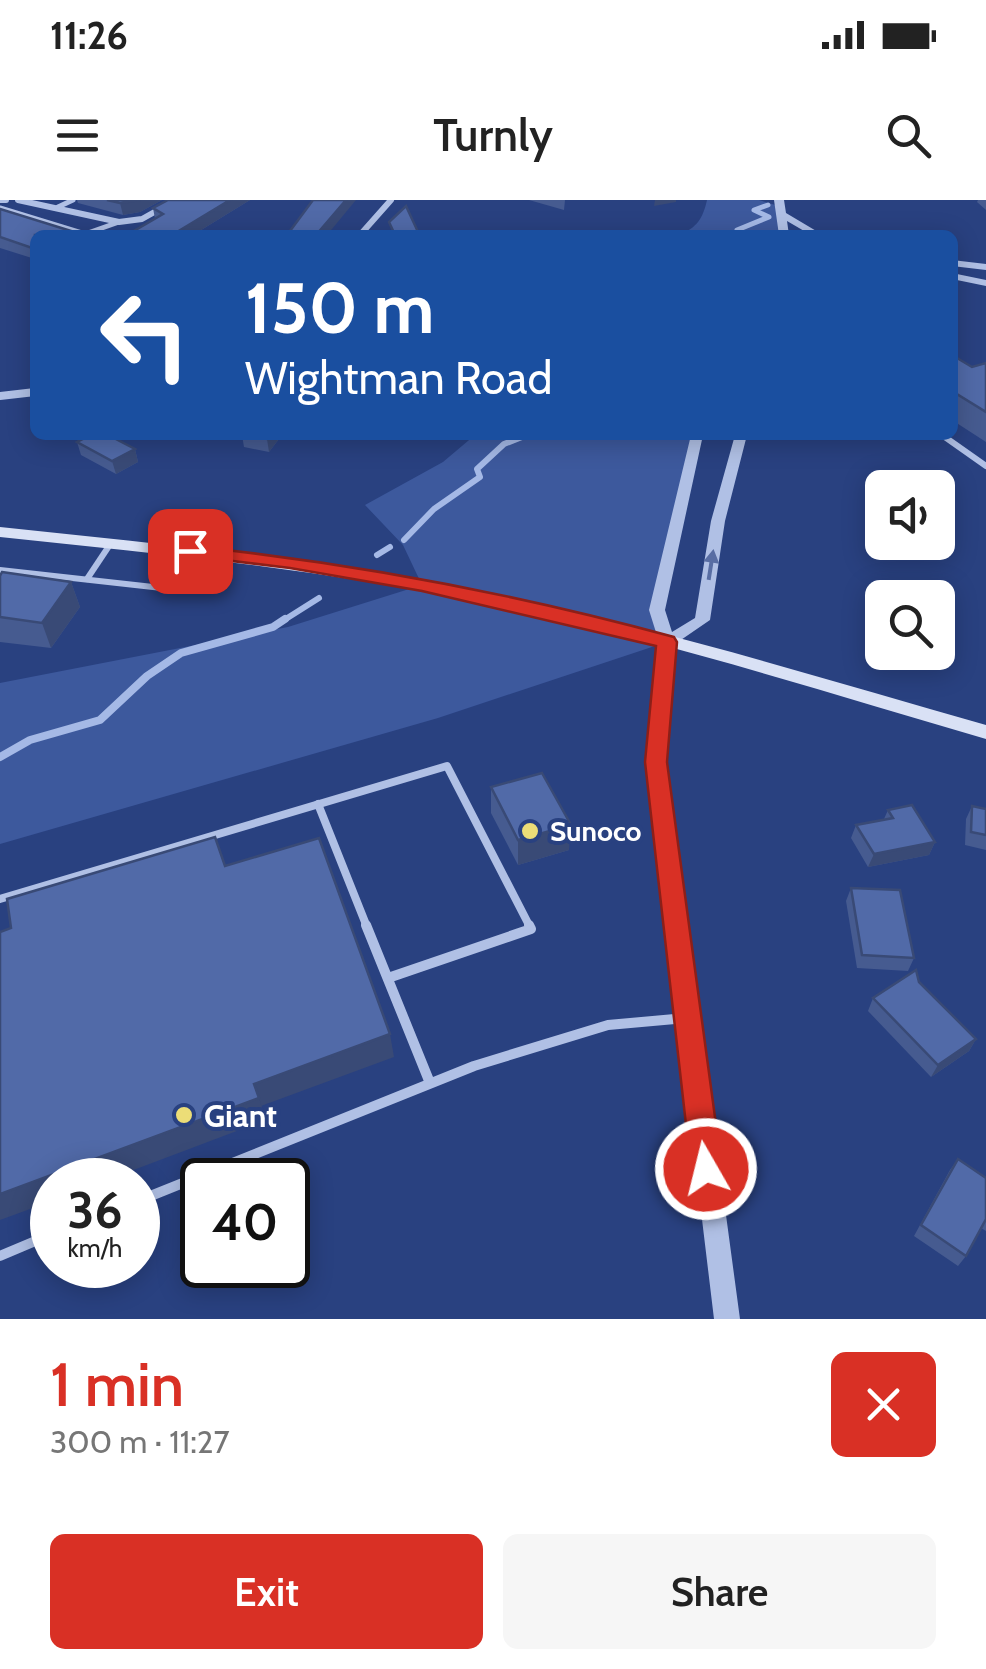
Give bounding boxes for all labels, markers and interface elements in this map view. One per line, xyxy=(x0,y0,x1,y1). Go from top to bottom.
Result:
text: 11:26 xyxy=(50,12,128,59)
icon: menu xyxy=(50,108,105,163)
text: Turnly xyxy=(433,108,553,162)
icon: search xyxy=(881,108,936,163)
text: 150 m xyxy=(245,265,434,351)
icon: left xyxy=(80,270,210,400)
text: Wightman Road xyxy=(245,351,552,405)
map controls xyxy=(865,470,955,670)
button: sound xyxy=(865,470,955,560)
pin xyxy=(148,509,233,594)
icon: arrive xyxy=(163,524,218,579)
one-way arrow xyxy=(704,549,719,580)
button: search xyxy=(865,580,955,670)
place label: Sunoco xyxy=(550,814,642,848)
marker: Sunoco xyxy=(519,820,541,842)
place label: Giant xyxy=(204,1096,277,1135)
marker: Giant xyxy=(173,1104,195,1126)
position arrow xyxy=(654,1117,758,1221)
speed limit sign: 40 xyxy=(180,1158,310,1288)
text: 36 xyxy=(67,1180,123,1241)
text: km/h xyxy=(68,1233,122,1263)
text: 1 min xyxy=(50,1348,184,1421)
button: close xyxy=(831,1352,936,1457)
text: 300 m · 11:27 xyxy=(50,1422,230,1461)
button: Exit xyxy=(50,1534,483,1649)
button: Share xyxy=(503,1534,936,1649)

